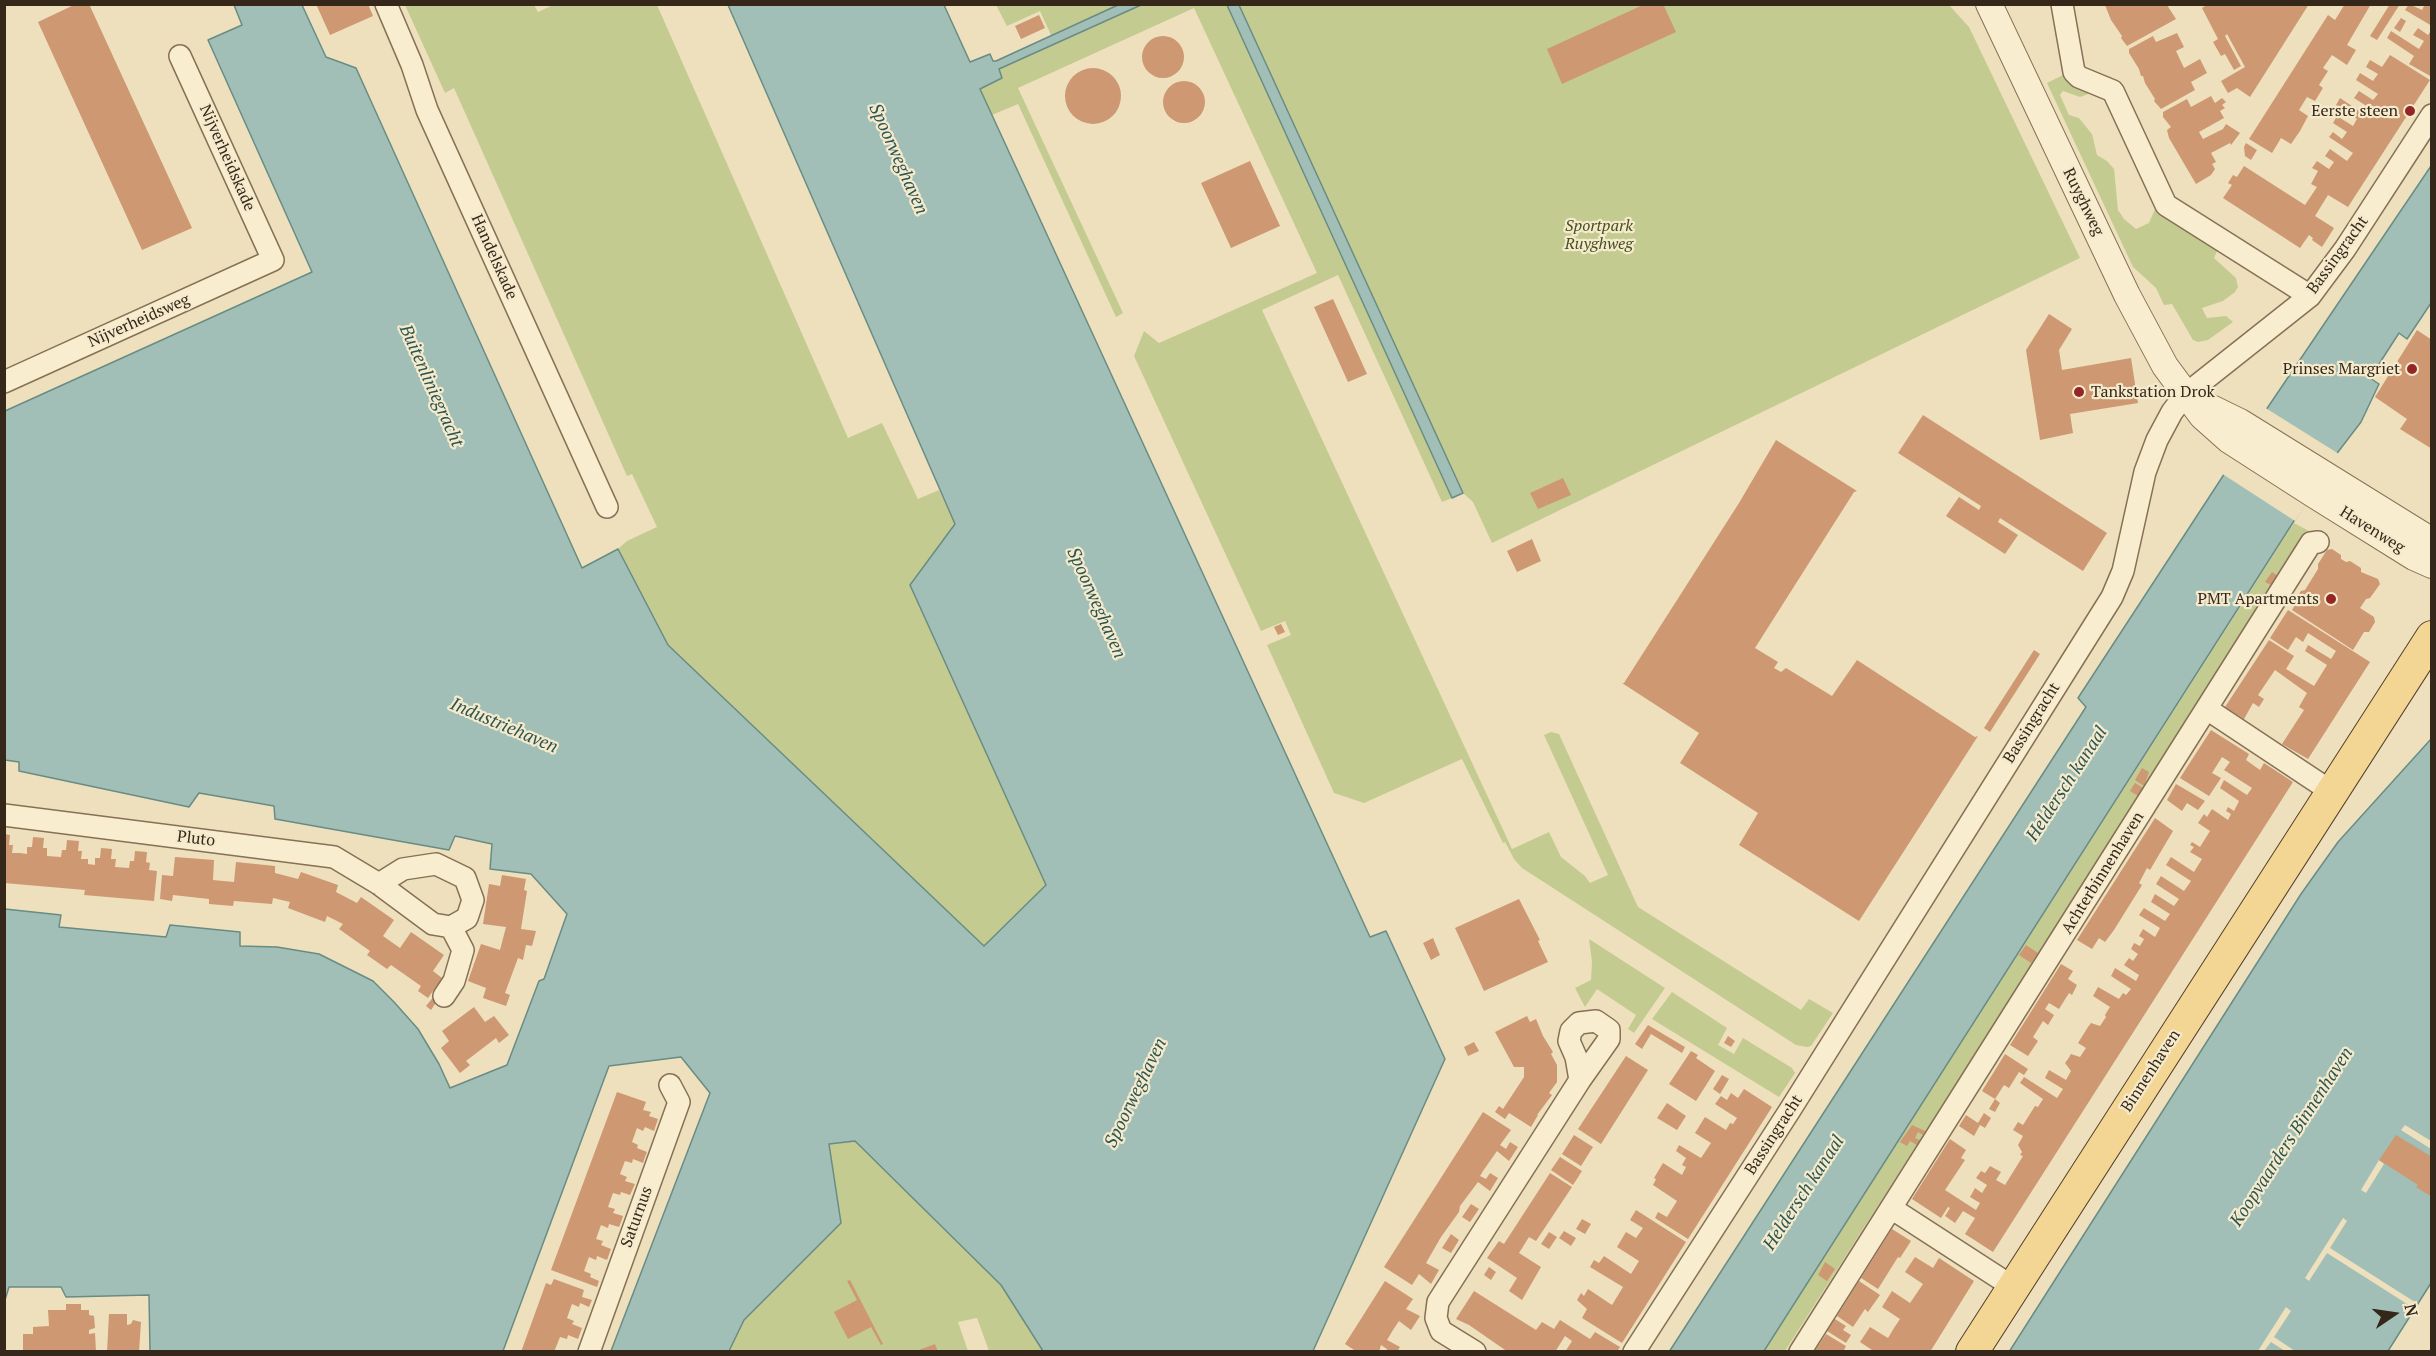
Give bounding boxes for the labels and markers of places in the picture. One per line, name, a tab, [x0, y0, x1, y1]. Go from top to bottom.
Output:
place label: Eerste steen	[2311, 101, 2398, 121]
marker: Eerste steen	[2403, 104, 2417, 118]
place label: Prinses Margriet	[2283, 359, 2400, 379]
marker: Prinses Margriet	[2405, 362, 2419, 376]
place label: Tankstation Drok	[2091, 382, 2215, 402]
marker: Tankstation Drok	[2072, 385, 2086, 399]
place label: PMT Apartments	[2197, 589, 2319, 609]
marker: PMT Apartments	[2324, 592, 2338, 606]

